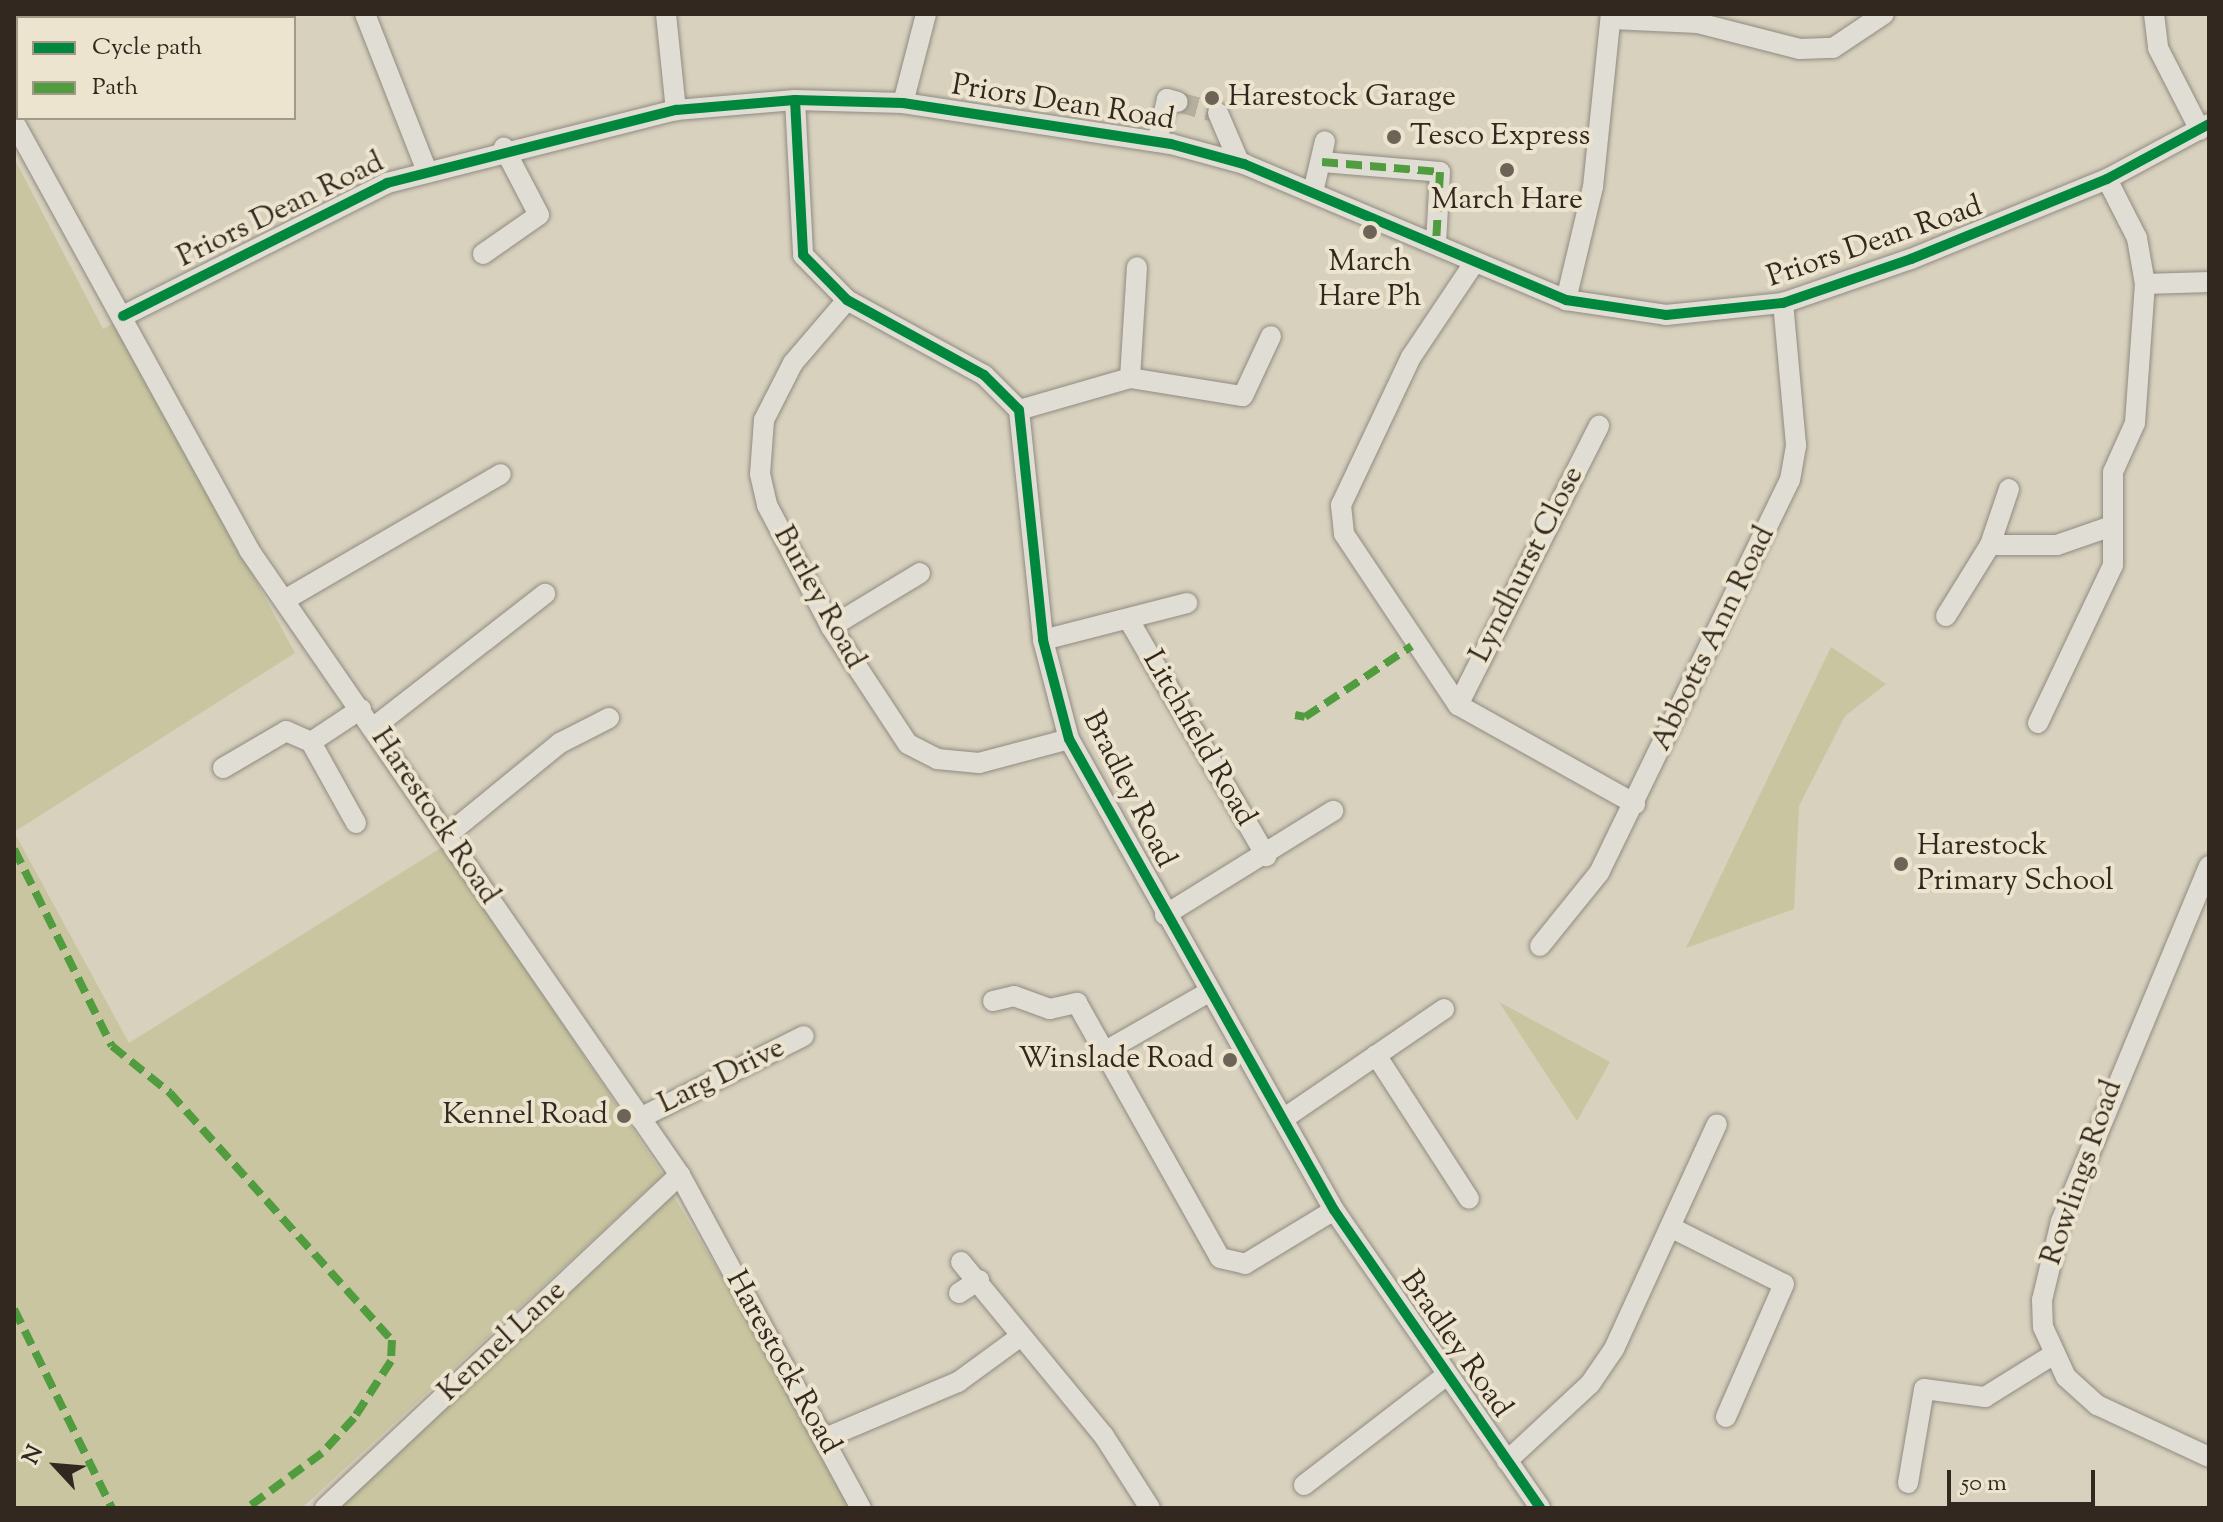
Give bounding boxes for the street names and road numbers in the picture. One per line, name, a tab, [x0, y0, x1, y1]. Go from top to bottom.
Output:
street label: Priors Dean Road	[949, 69, 1177, 139]
street label: Priors Dean Road	[172, 145, 390, 277]
street label: Priors Dean Road	[1763, 189, 1987, 297]
street label: Lyndhurst Close	[1463, 461, 1593, 669]
street label: Burley Road	[764, 520, 872, 676]
street label: Abbotts Ann Road	[1644, 521, 1784, 757]
street label: Litchfield Road	[1133, 645, 1263, 833]
street label: Bradley Road	[1073, 706, 1183, 874]
street label: Harestock Road	[362, 722, 506, 912]
street label: Larg Drive	[653, 1031, 791, 1123]
street label: Rowlings Road	[2035, 1076, 2131, 1270]
street label: Harestock Road	[717, 1265, 847, 1461]
street label: Bradley Road	[1391, 1265, 1519, 1425]
street label: Kennel Lane	[432, 1274, 574, 1410]

